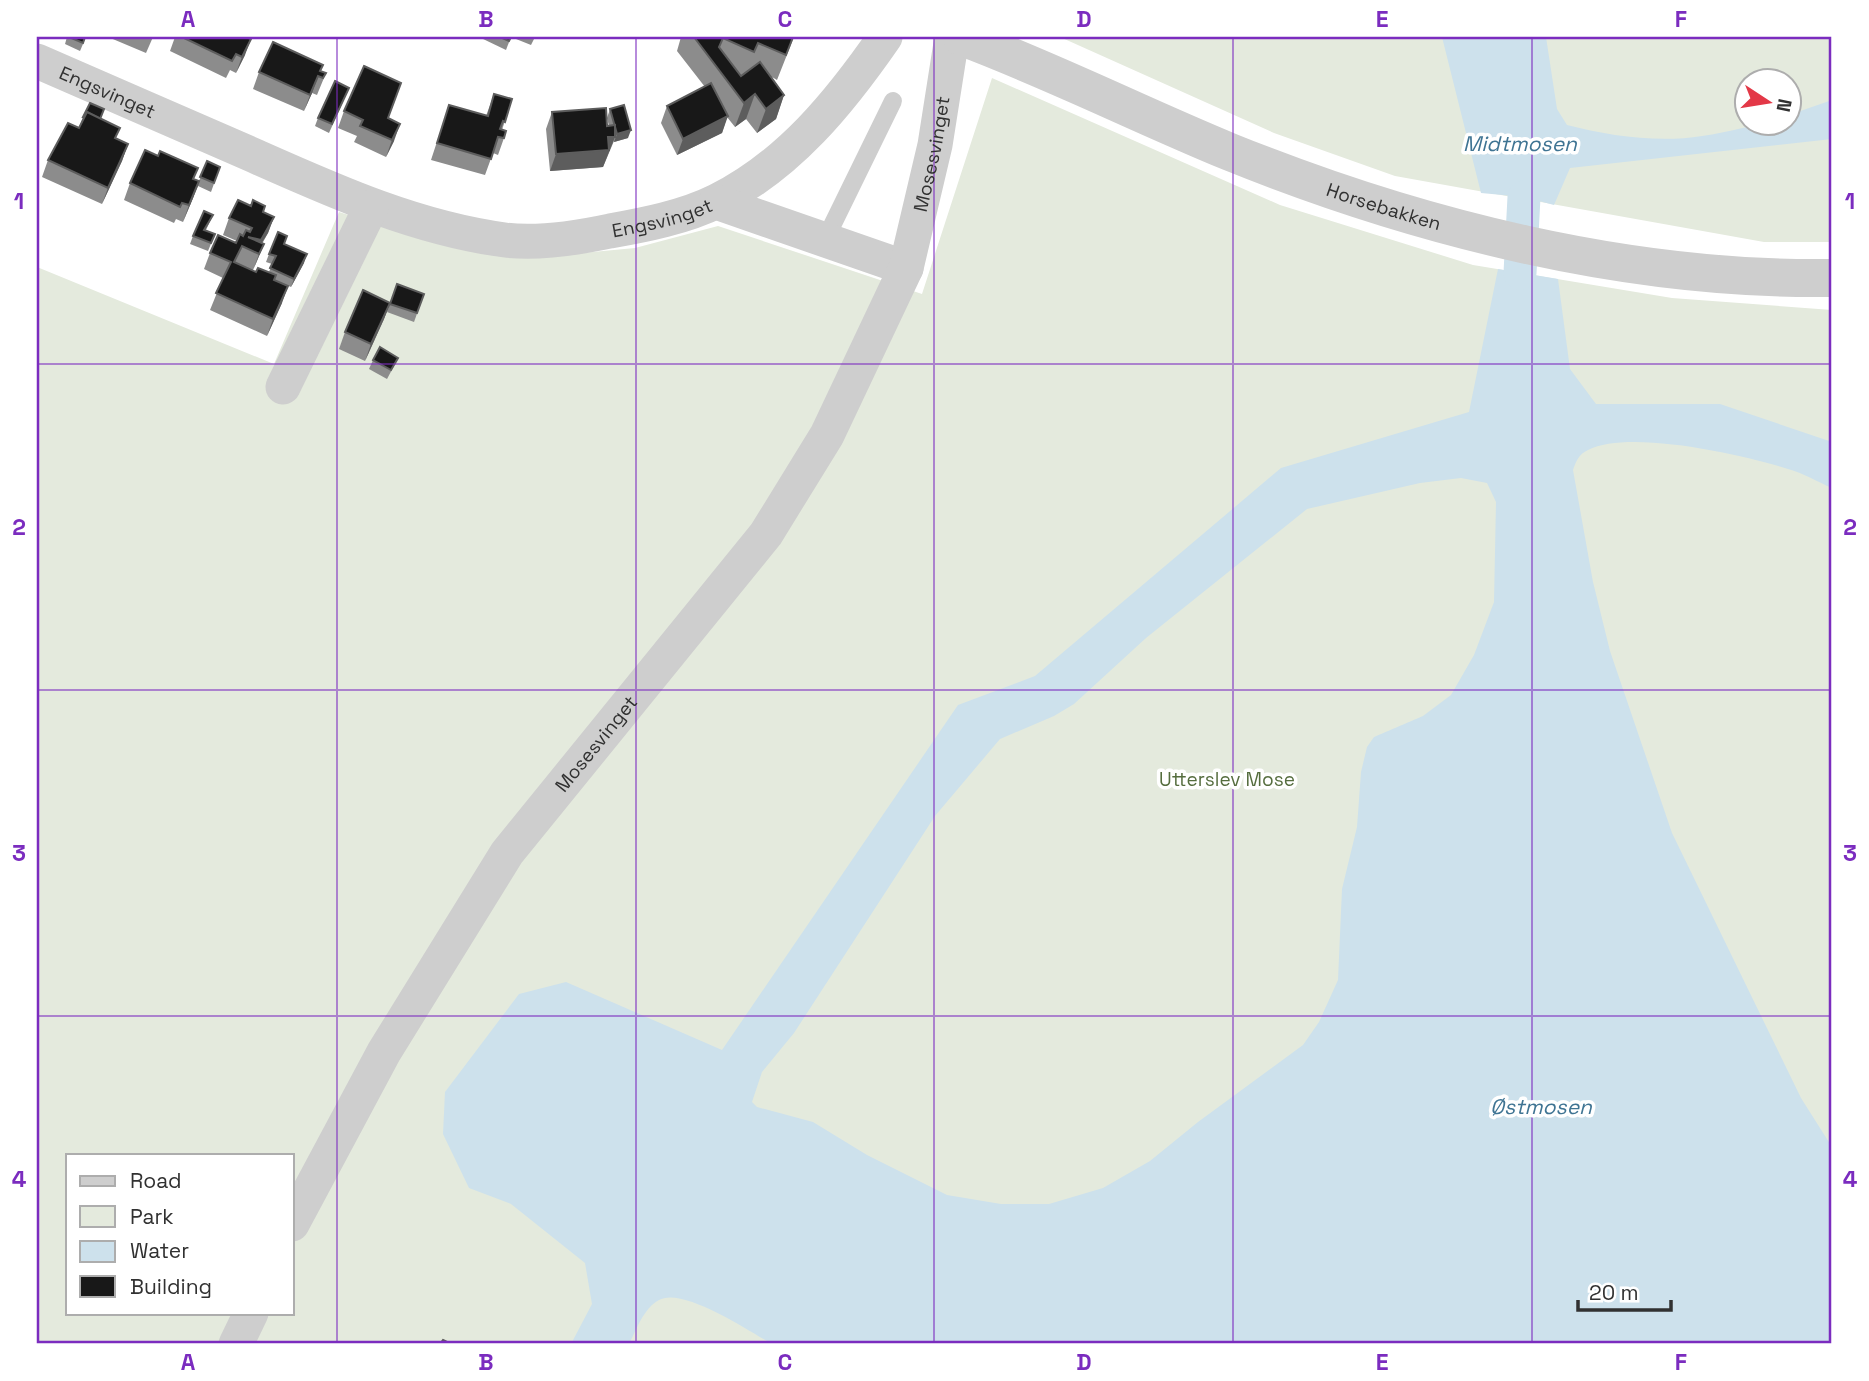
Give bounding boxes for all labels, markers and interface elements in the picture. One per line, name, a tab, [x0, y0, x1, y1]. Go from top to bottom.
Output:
text: A	[181, 4, 196, 34]
text: B	[478, 4, 494, 34]
text: C	[778, 4, 792, 34]
text: D	[1076, 4, 1092, 34]
text: E	[1376, 4, 1388, 34]
text: F	[1675, 4, 1687, 34]
street label: Engsvinget	[55, 60, 159, 124]
north arrow	[1732, 66, 1802, 136]
street label: Mosesvinget	[908, 94, 956, 214]
text: N	[1771, 97, 1798, 114]
water label: Midtmosen	[1463, 130, 1578, 157]
street label: Horsebakken	[1323, 177, 1444, 236]
text: 1	[14, 186, 24, 216]
text: 1	[1845, 186, 1855, 216]
street label: Engsvinget	[610, 193, 716, 243]
text: 2	[12, 512, 26, 542]
text: 2	[1843, 512, 1857, 542]
street label: Mosesvinget	[550, 690, 643, 797]
park label: Utterslev Mose	[1159, 767, 1295, 792]
text: 3	[12, 838, 26, 868]
text: 3	[1843, 838, 1857, 868]
water label: Østmosen	[1490, 1093, 1593, 1120]
legend	[66, 1154, 294, 1314]
text: 4	[12, 1164, 27, 1194]
text: 4	[1843, 1164, 1858, 1194]
text: Road	[130, 1167, 182, 1194]
text: Park	[130, 1203, 174, 1230]
text: Water	[130, 1237, 189, 1264]
scale bar	[1578, 1269, 1671, 1313]
text: Building	[130, 1273, 212, 1300]
text: 20 m	[1589, 1279, 1639, 1306]
text: A	[181, 1347, 196, 1377]
text: B	[478, 1347, 494, 1377]
text: C	[778, 1347, 792, 1377]
text: D	[1076, 1347, 1092, 1377]
text: E	[1376, 1347, 1388, 1377]
text: F	[1675, 1347, 1687, 1377]

